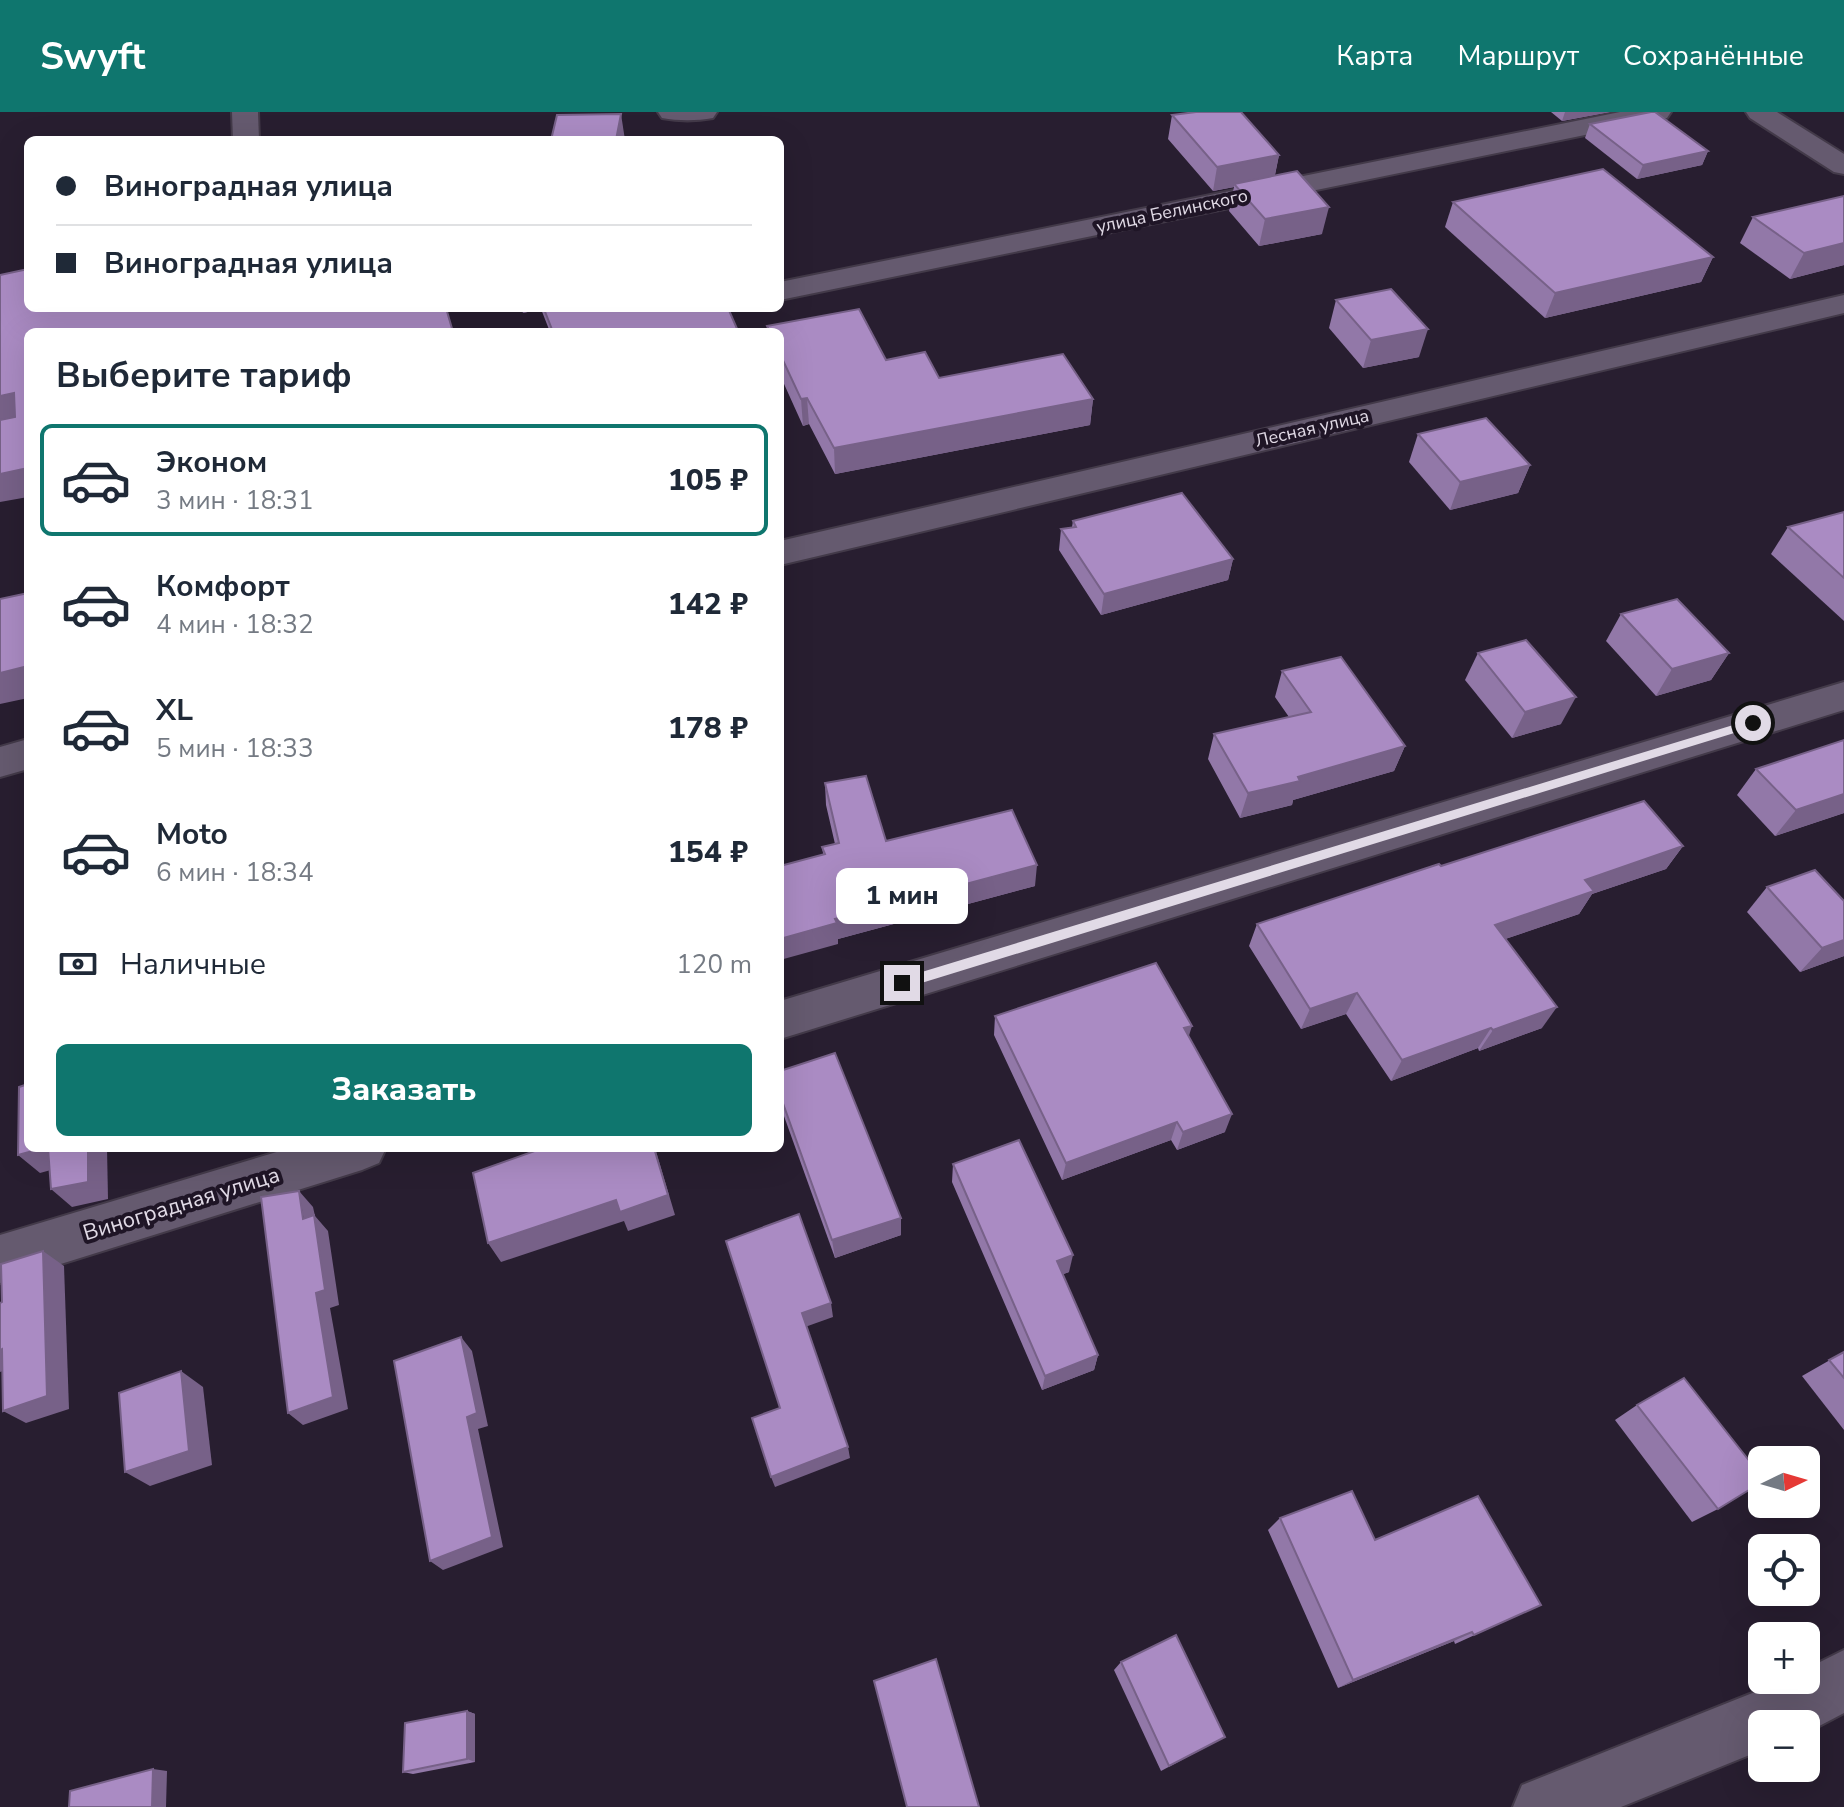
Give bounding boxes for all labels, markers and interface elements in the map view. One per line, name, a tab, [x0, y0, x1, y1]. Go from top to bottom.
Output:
text: Swyft	[40, 31, 145, 82]
text: Карта	[1336, 37, 1413, 75]
text: Маршрут	[1457, 37, 1579, 75]
text: Сохранённые	[1623, 37, 1804, 75]
text: Виноградная улица	[104, 166, 393, 207]
street label: улица Белинского	[1094, 183, 1250, 239]
text: Виноградная улица	[104, 243, 393, 284]
text: Выберите тариф	[56, 351, 352, 400]
street label: Лесная улица	[1253, 403, 1371, 453]
text: Эконом	[156, 442, 267, 483]
icon: car	[60, 444, 132, 516]
text: 105 ₽	[668, 460, 748, 501]
text: 3 мин · 18:31	[156, 483, 313, 518]
text: Комфорт	[156, 566, 290, 607]
icon: car	[60, 568, 132, 640]
text: 142 ₽	[668, 584, 748, 625]
text: 4 мин · 18:32	[156, 607, 313, 642]
text: XL	[156, 690, 193, 731]
icon: car	[60, 692, 132, 764]
route start	[1735, 705, 1771, 741]
text: 178 ₽	[668, 708, 748, 749]
text: 5 мин · 18:33	[156, 731, 313, 766]
text: Moto	[156, 814, 228, 855]
icon: car	[60, 816, 132, 888]
text: 154 ₽	[668, 832, 748, 873]
text: 6 мин · 18:34	[156, 855, 313, 890]
callout: 1 мин	[836, 867, 968, 923]
text: 1 мин	[865, 878, 939, 913]
icon: cash	[56, 942, 100, 986]
text: Наличные	[120, 944, 266, 985]
text: 120 m	[676, 947, 752, 982]
route end	[884, 965, 920, 1001]
button: Заказать	[56, 1044, 752, 1136]
street label: Виноградная улица	[79, 1160, 283, 1248]
north arrow	[1748, 1446, 1820, 1518]
map controls	[1748, 1446, 1820, 1782]
button: locate	[1748, 1534, 1820, 1606]
button: +	[1748, 1622, 1820, 1694]
button: −	[1748, 1710, 1820, 1782]

